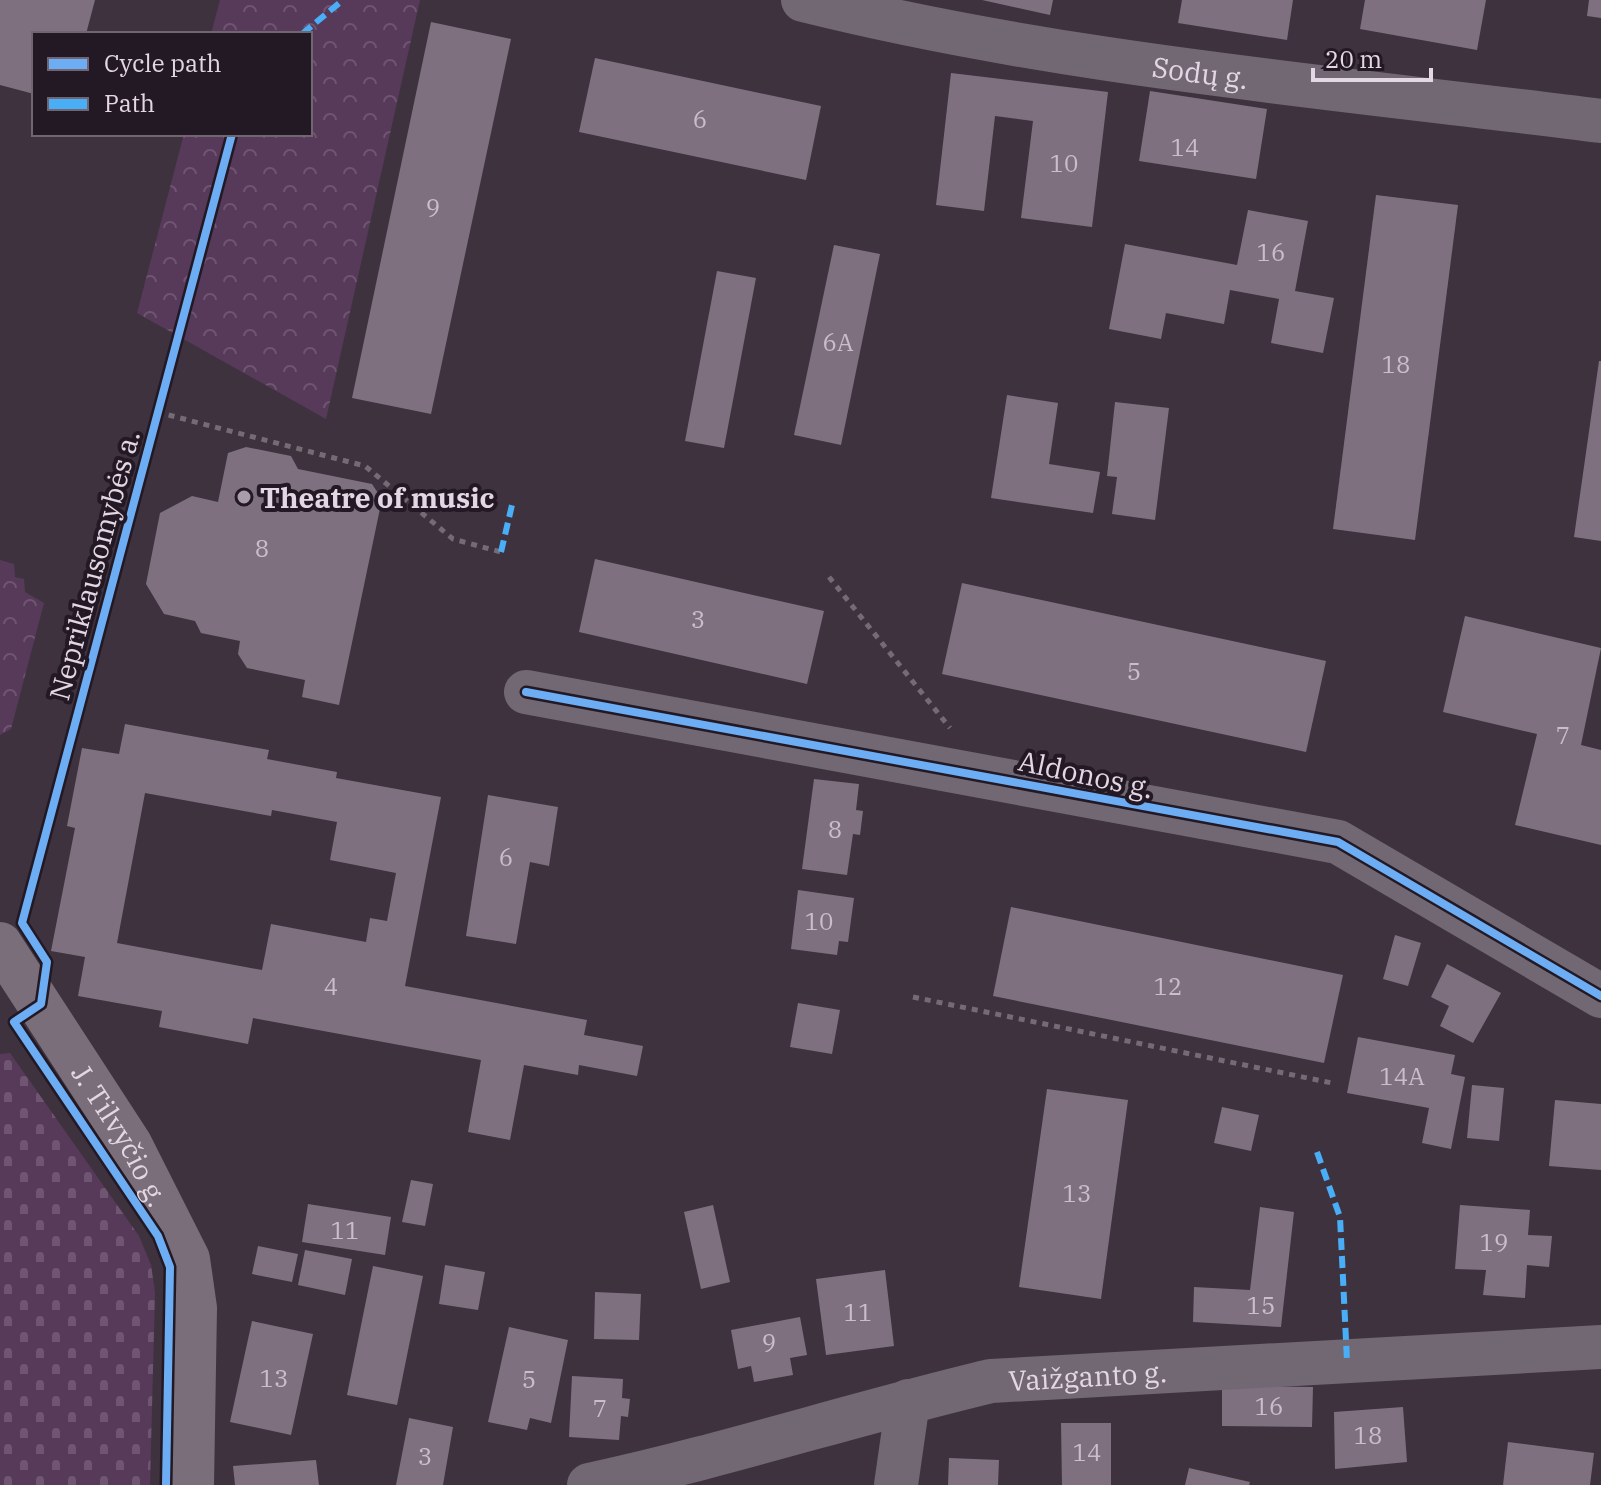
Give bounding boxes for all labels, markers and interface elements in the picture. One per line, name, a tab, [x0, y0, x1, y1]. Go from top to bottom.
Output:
legend	[32, 32, 312, 136]
scale bar	[1313, 32, 1431, 82]
text: 20 m	[1325, 43, 1382, 75]
text: Cycle path	[104, 47, 221, 79]
street label: Sodų g.	[1150, 47, 1250, 97]
text: Path	[104, 87, 155, 119]
house number: 6	[693, 103, 707, 135]
house number: 14	[1171, 131, 1199, 163]
house number: 10	[1050, 147, 1078, 179]
house number: 9	[426, 191, 440, 223]
house number: 16	[1257, 236, 1285, 268]
house number: 6A	[823, 326, 854, 358]
house number: 18	[1382, 348, 1410, 380]
street label: Nepriklausomybės a.	[40, 426, 148, 704]
place label: Theatre of music	[260, 479, 495, 516]
marker: Theatre of music	[235, 488, 253, 506]
house number: 8	[255, 532, 269, 564]
house number: 3	[691, 603, 705, 635]
house number: 5	[1127, 655, 1141, 687]
house number: 7	[1556, 719, 1570, 751]
street label: Aldonos g.	[1015, 742, 1157, 806]
house number: 8	[828, 813, 842, 845]
house number: 6	[499, 841, 513, 873]
house number: 10	[805, 905, 833, 937]
house number: 4	[324, 970, 338, 1002]
house number: 12	[1154, 970, 1182, 1002]
street label: J. Tilvyčio g.	[64, 1056, 177, 1213]
house number: 14A	[1379, 1060, 1425, 1092]
house number: 13	[1063, 1177, 1091, 1209]
house number: 11	[331, 1214, 359, 1246]
house number: 19	[1480, 1226, 1508, 1258]
house number: 15	[1247, 1289, 1275, 1321]
house number: 11	[844, 1296, 872, 1328]
house number: 9	[762, 1326, 776, 1358]
street label: Vaižganto g.	[1007, 1353, 1168, 1399]
house number: 13	[260, 1362, 288, 1394]
house number: 5	[522, 1363, 536, 1395]
house number: 16	[1255, 1390, 1283, 1422]
house number: 7	[593, 1392, 607, 1424]
house number: 18	[1354, 1419, 1382, 1451]
house number: 14	[1073, 1436, 1101, 1468]
house number: 3	[418, 1440, 432, 1472]

